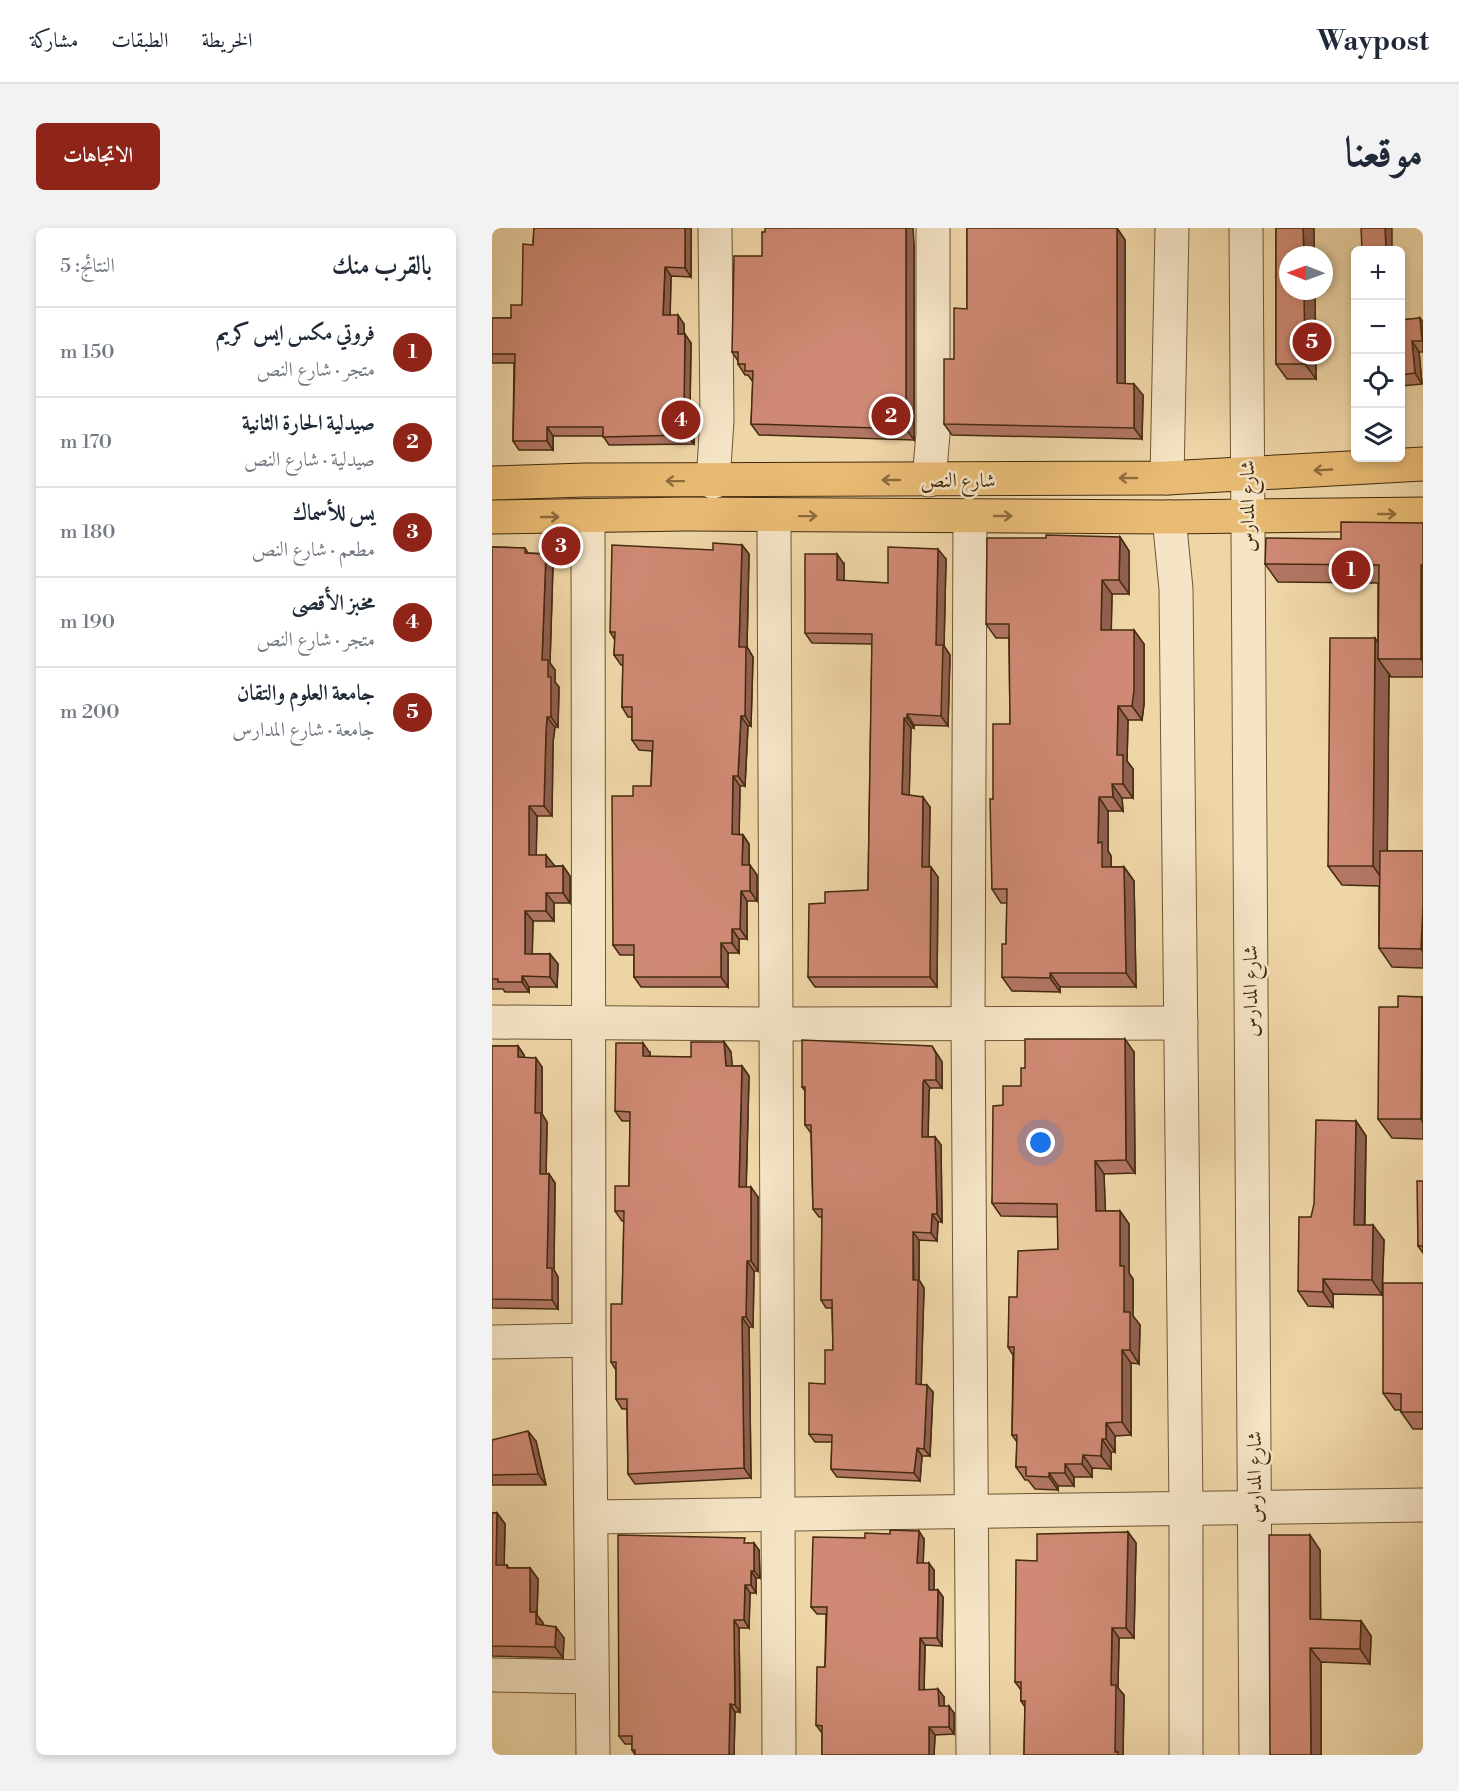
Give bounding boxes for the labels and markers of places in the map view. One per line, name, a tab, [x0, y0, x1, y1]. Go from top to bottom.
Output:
pin: 5	[1292, 320, 1332, 364]
pin: 2	[872, 394, 910, 438]
pin: 4	[662, 398, 700, 442]
pin: 3	[542, 524, 580, 568]
pin: 1	[1332, 548, 1370, 592]

